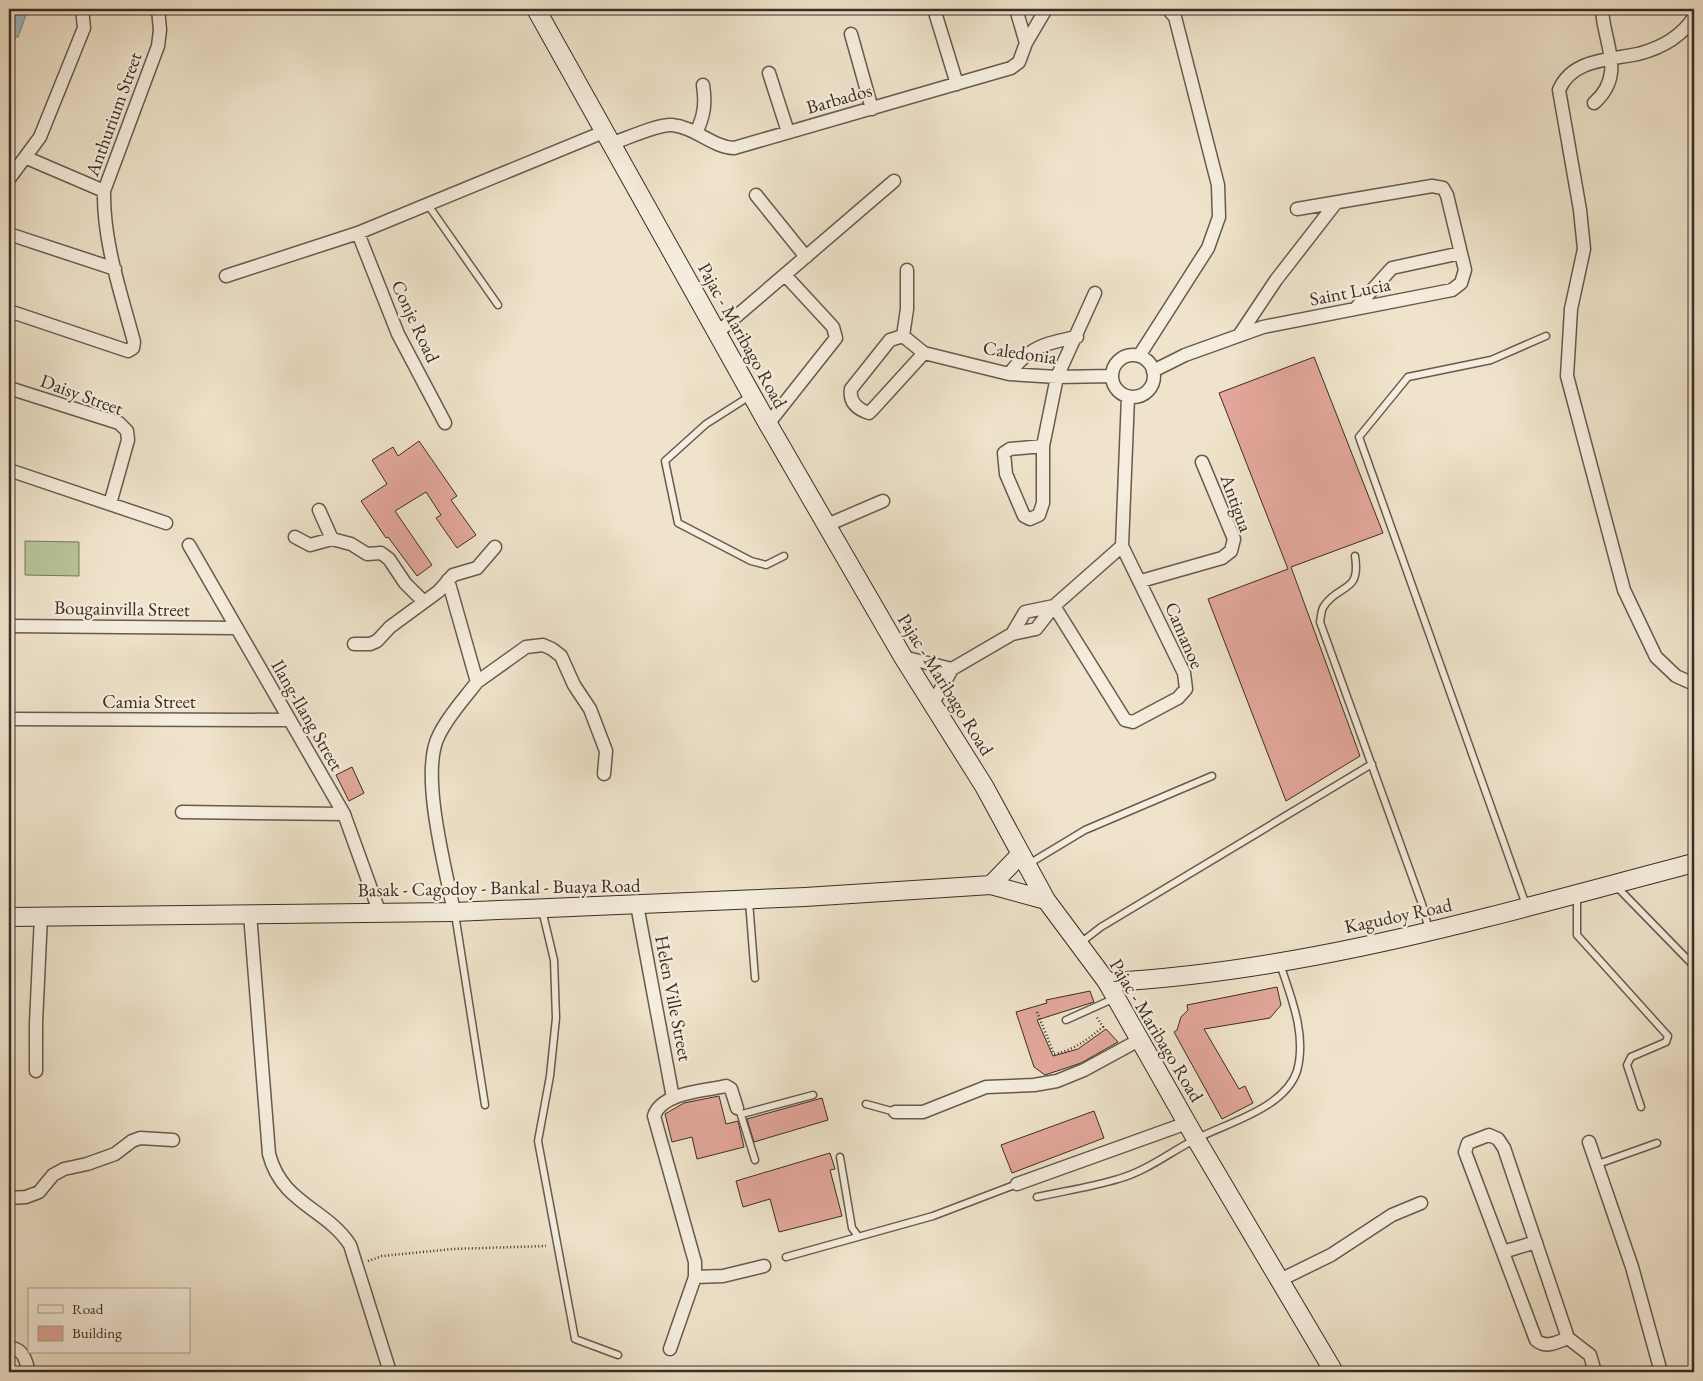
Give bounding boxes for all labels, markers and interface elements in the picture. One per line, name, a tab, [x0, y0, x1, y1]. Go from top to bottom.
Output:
street label: Anthurium Street	[79, 49, 148, 181]
street label: Barbados	[803, 77, 875, 120]
street label: Pajac - Maribago Road	[692, 258, 793, 413]
street label: Saint Lucia	[1307, 271, 1393, 312]
street label: Conje Road	[386, 276, 446, 367]
street label: Caledonia	[981, 335, 1059, 370]
street label: Daisy Street	[37, 368, 127, 421]
street label: Antigua	[1214, 470, 1259, 536]
street label: Bougainvilla Street	[54, 595, 190, 622]
street label: Camanoe	[1159, 598, 1210, 672]
street label: Pajac - Maribago Road	[892, 609, 1000, 760]
street label: Ilang-Ilang Street	[266, 655, 350, 775]
street label: Camia Street	[102, 689, 196, 714]
street label: Basak - Cagodoy - Bankal - Buaya Road	[357, 873, 641, 902]
street label: Kagudoy Road	[1342, 892, 1455, 939]
street label: Helen Ville Street	[649, 933, 698, 1063]
street label: Pajac - Maribago Road	[1104, 954, 1209, 1107]
legend	[28, 1288, 190, 1354]
text: Road	[72, 1299, 104, 1318]
text: Building	[72, 1323, 122, 1342]

